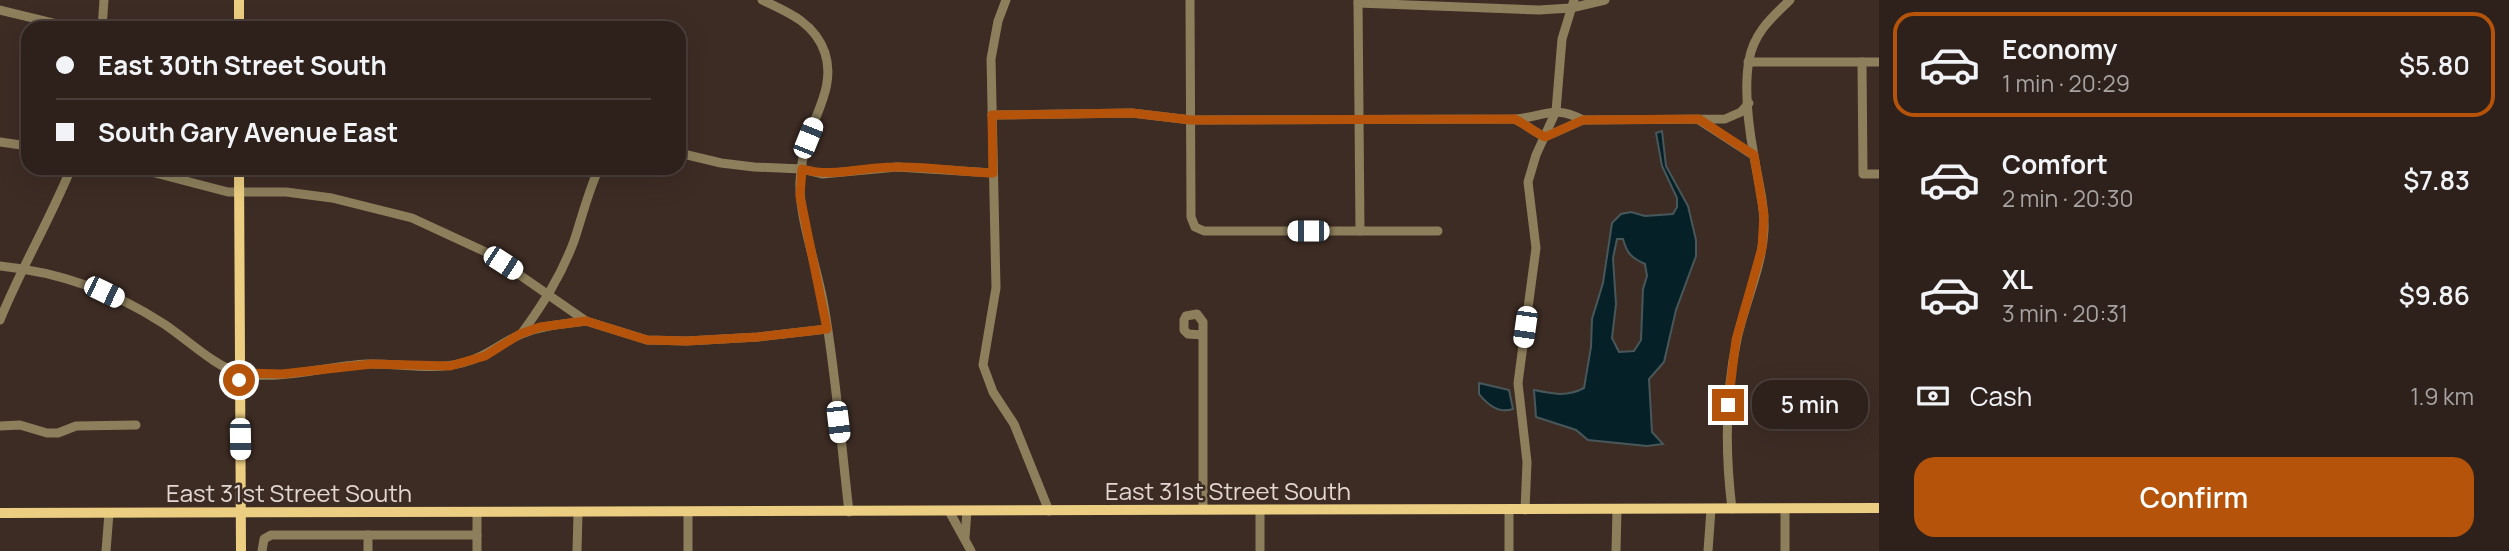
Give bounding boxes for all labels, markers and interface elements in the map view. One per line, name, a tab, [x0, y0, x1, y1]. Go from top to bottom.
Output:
text: Economy	[2002, 31, 2117, 67]
icon: car	[1918, 33, 1981, 96]
text: East 30th Street South	[98, 47, 387, 83]
text: $5.80	[2399, 47, 2470, 83]
text: 1 min · 20:29	[2002, 67, 2130, 99]
text: South Gary Avenue East	[98, 114, 398, 150]
car	[791, 115, 826, 161]
text: Comfort	[2002, 146, 2108, 182]
icon: car	[1918, 148, 1981, 211]
text: $7.83	[2403, 162, 2470, 198]
text: 2 min · 20:30	[2002, 182, 2133, 214]
car	[1288, 221, 1330, 242]
car	[480, 243, 527, 283]
text: XL	[2002, 261, 2033, 297]
icon: car	[1918, 263, 1981, 326]
car	[81, 273, 128, 311]
text: $9.86	[2399, 277, 2470, 313]
text: 3 min · 20:31	[2002, 297, 2128, 329]
car	[1512, 305, 1539, 349]
route start	[223, 364, 255, 396]
icon: cash	[1914, 377, 1952, 415]
text: Cash	[1970, 378, 2032, 414]
callout: 5 min	[1752, 380, 1868, 430]
text: 1.9 km	[2410, 380, 2474, 412]
text: 5 min	[1781, 388, 1839, 420]
route end	[1712, 389, 1744, 421]
car	[826, 400, 851, 444]
car	[230, 418, 251, 460]
button: Confirm	[1914, 457, 2474, 537]
street label: East 31st Street South	[1105, 474, 1351, 507]
street label: East 31st Street South	[166, 476, 412, 509]

